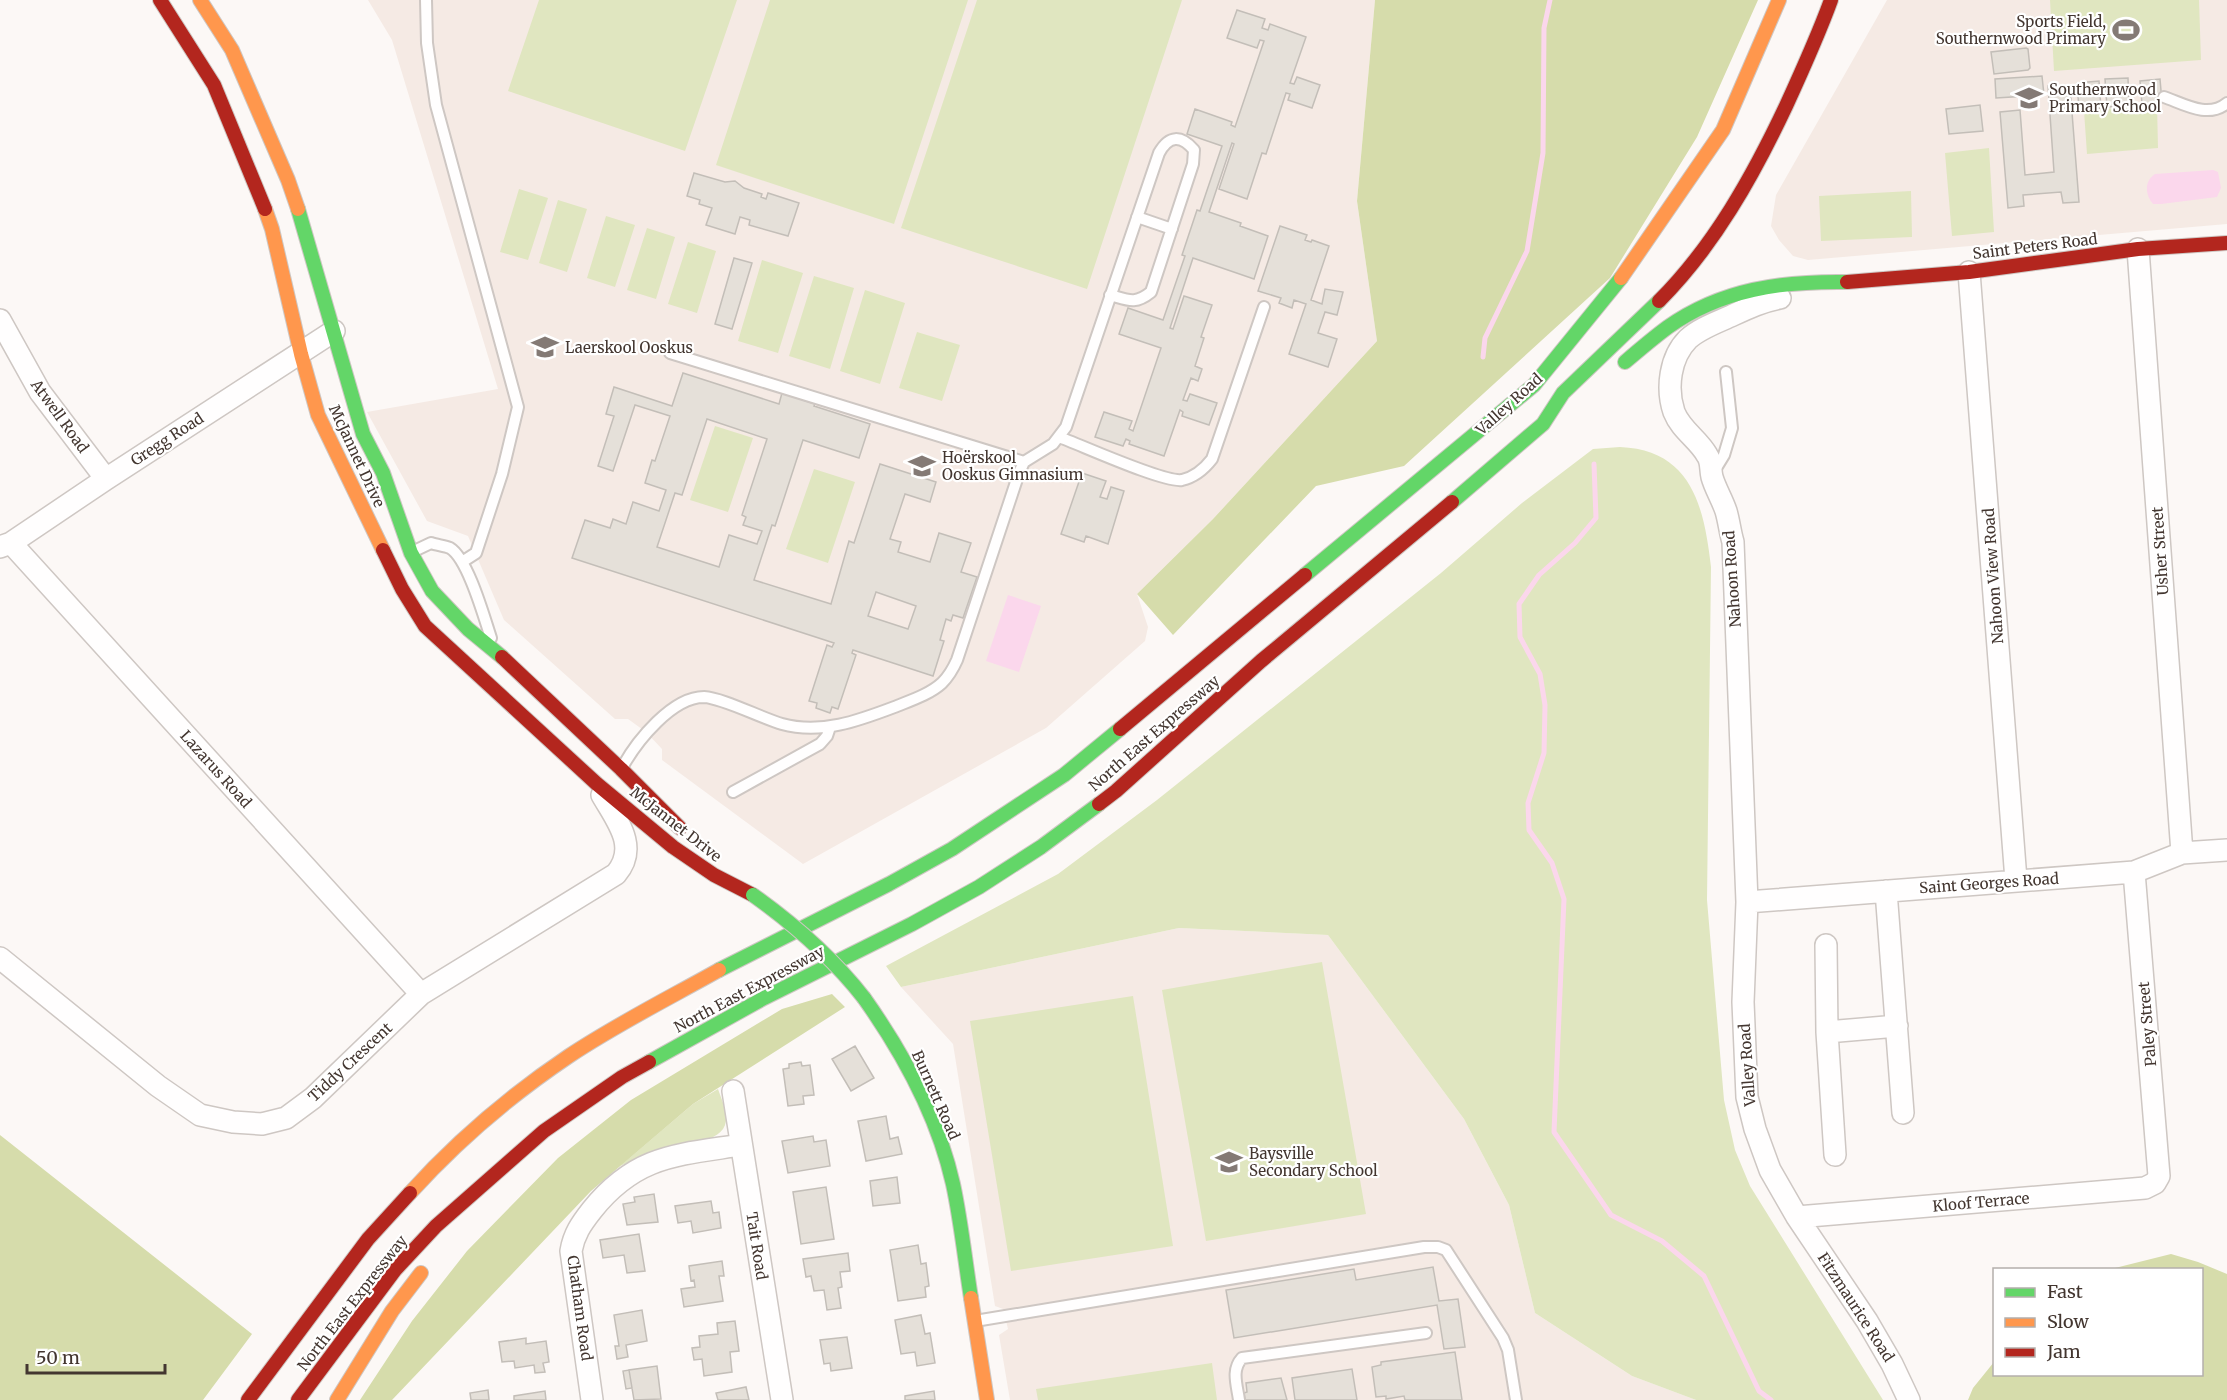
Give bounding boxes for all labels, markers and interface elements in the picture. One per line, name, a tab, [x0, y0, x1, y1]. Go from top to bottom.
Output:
place label: Sports Field, Southernwood Primary	[1936, 12, 2106, 48]
sports icon: Sports Field, Southernwood Primary	[2111, 15, 2141, 45]
place label: Southernwood Primary School	[2049, 80, 2162, 116]
school or university icon: Southernwood Primary School	[2014, 83, 2044, 113]
street label: Saint Peters Road	[1971, 229, 2099, 263]
school or university icon: Laerskool Ooskus	[530, 332, 560, 362]
place label: Laerskool Ooskus	[565, 338, 693, 357]
street label: Valley Road	[1471, 369, 1546, 440]
street label: Atwell Road	[26, 375, 93, 456]
street label: McJannet Drive	[325, 402, 389, 510]
street label: Gregg Road	[127, 408, 207, 470]
place label: Hoërskool Ooskus Gimnasium	[942, 448, 1084, 484]
school or university icon: Hoërskool Ooskus Gimnasium	[907, 451, 937, 481]
street label: Usher Street	[2147, 506, 2173, 596]
street label: Nahoon View Road	[1979, 507, 2007, 645]
street label: Nahoon Road	[1719, 530, 1745, 628]
street label: North East Expressway	[1085, 671, 1223, 795]
street label: Lazarus Road	[176, 726, 256, 812]
street label: McJannet Drive	[626, 782, 726, 866]
street label: Saint Georges Road	[1919, 869, 2059, 897]
street label: North East Expressway	[671, 941, 827, 1037]
street label: Paley Street	[2134, 981, 2160, 1067]
street label: Tiddy Crescent	[304, 1018, 396, 1106]
street label: Valley Road	[1735, 1023, 1759, 1108]
street label: Burnett Road	[908, 1047, 964, 1143]
place label: Baysville Secondary School	[1249, 1144, 1378, 1180]
school or university icon: Baysville Secondary School	[1214, 1147, 1244, 1177]
street label: Kloof Terrace	[1932, 1188, 2030, 1216]
street label: Tait Road	[742, 1211, 772, 1281]
street label: North East Expressway	[293, 1231, 411, 1375]
street label: Fitzmaurice Road	[1814, 1249, 1898, 1365]
street label: Chatham Road	[563, 1254, 597, 1362]
legend	[1993, 1268, 2203, 1376]
text: Fast	[2047, 1280, 2083, 1303]
text: Slow	[2047, 1310, 2090, 1333]
scale bar	[27, 1337, 165, 1375]
text: Jam	[2046, 1340, 2081, 1363]
text: 50 m	[36, 1346, 80, 1369]

